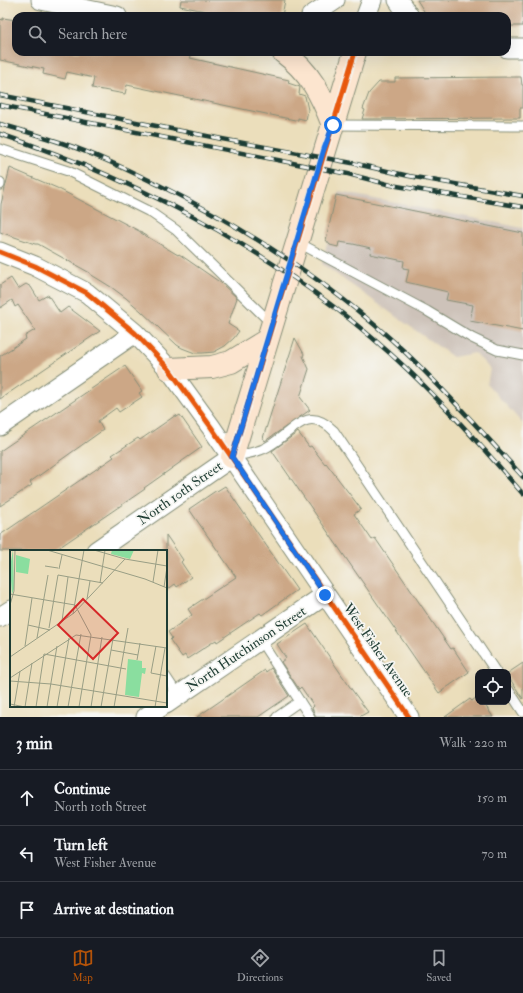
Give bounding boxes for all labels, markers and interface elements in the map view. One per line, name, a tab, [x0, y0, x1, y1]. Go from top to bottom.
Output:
search box	[12, 12, 511, 56]
icon: search	[26, 23, 48, 45]
text: Search here	[58, 25, 127, 44]
route start	[324, 116, 342, 134]
street label: North 10th Street	[134, 457, 226, 529]
inset map	[10, 550, 167, 707]
route end	[316, 586, 334, 604]
street label: West Fisher Avenue	[339, 599, 417, 700]
street label: North Hutchinson Street	[183, 602, 310, 696]
map controls	[475, 669, 511, 705]
button: locate	[475, 669, 511, 705]
text: 3 min	[16, 733, 53, 754]
text: Walk · 220 m	[439, 735, 507, 751]
text: Continue	[54, 780, 110, 799]
icon: ahead	[16, 787, 38, 809]
text: 150 m	[477, 790, 507, 806]
text: North 10th Street	[54, 799, 147, 815]
text: Turn left	[54, 836, 108, 855]
icon: left	[16, 843, 38, 865]
text: 70 m	[482, 846, 507, 862]
text: West Fisher Avenue	[54, 855, 156, 871]
icon: arrive	[16, 899, 38, 921]
text: Arrive at destination	[54, 900, 174, 919]
tab: Map	[72, 947, 94, 984]
tab: Directions	[237, 947, 283, 984]
tab: Saved	[426, 947, 451, 984]

